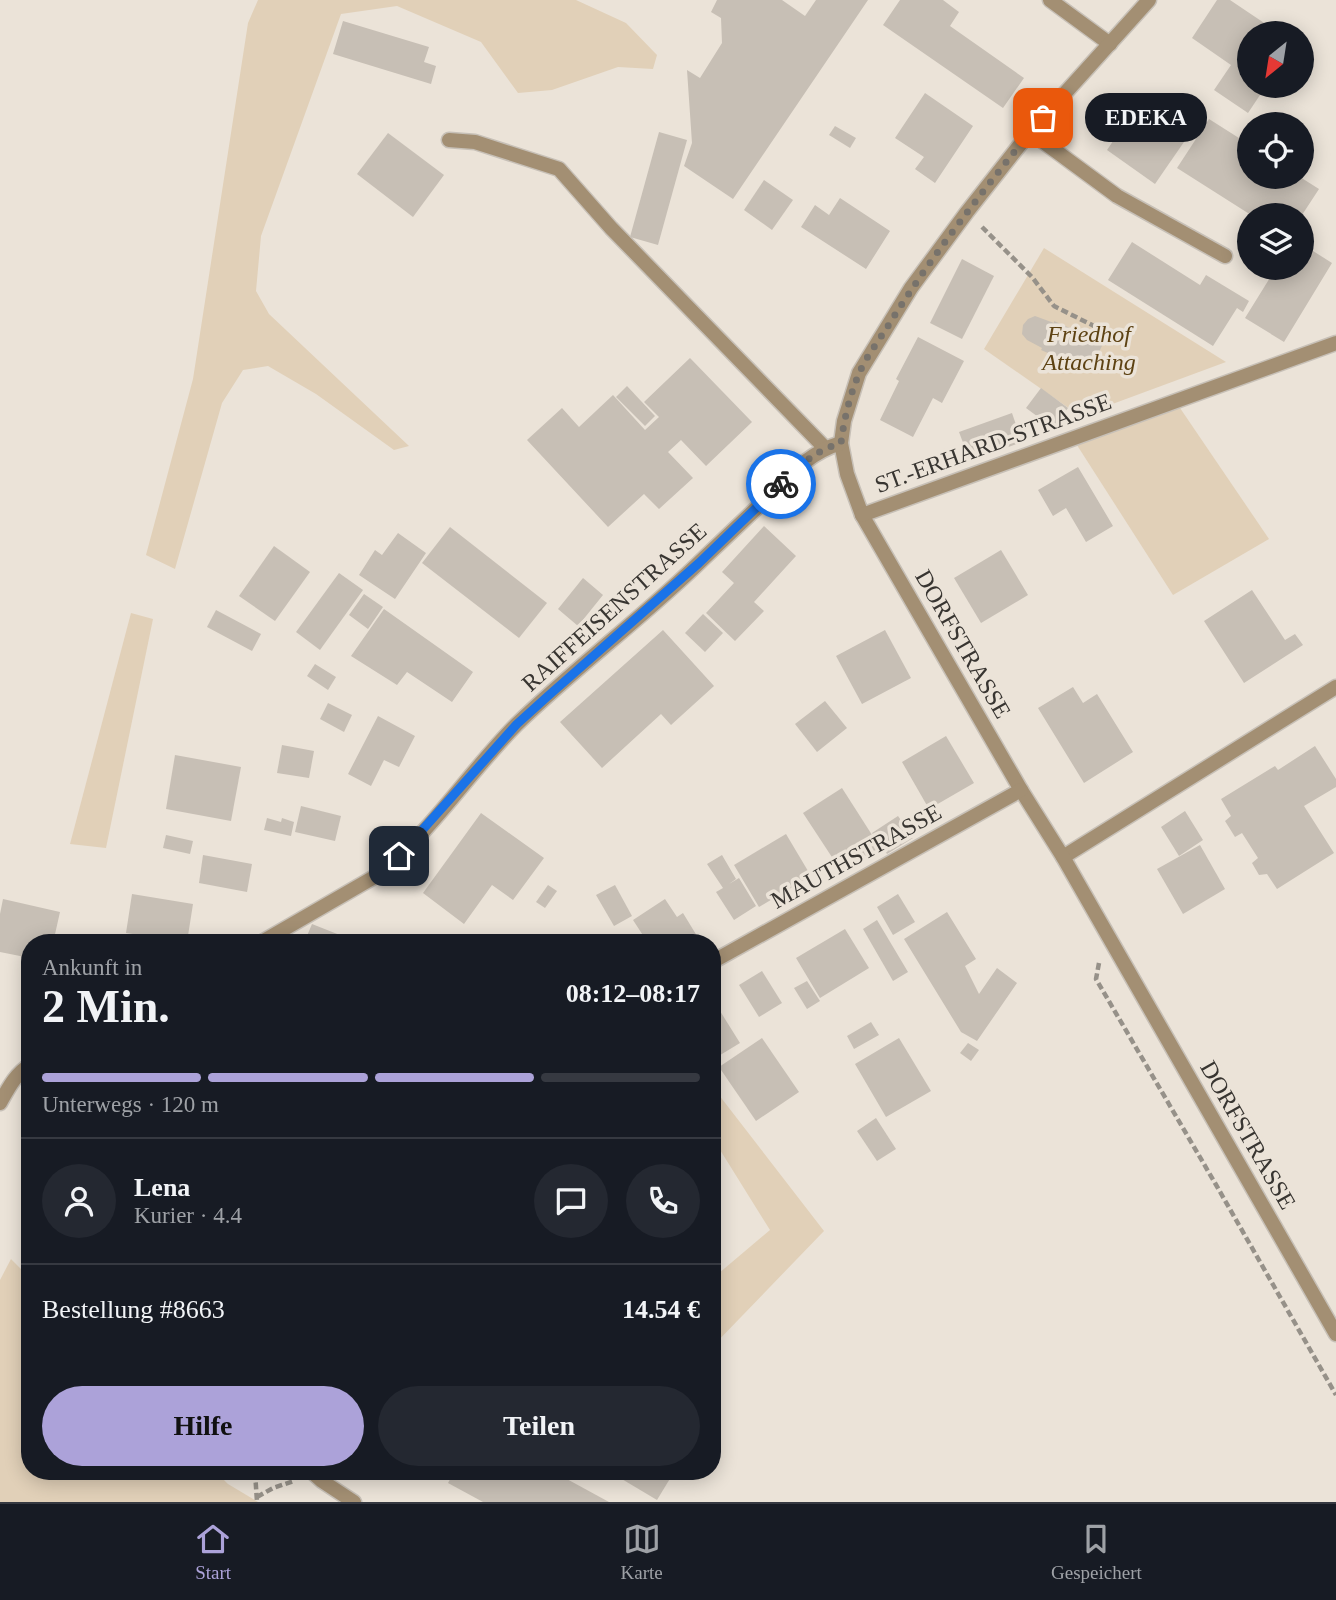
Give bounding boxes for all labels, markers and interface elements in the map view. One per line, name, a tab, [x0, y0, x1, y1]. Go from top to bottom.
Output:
north arrow	[1237, 21, 1314, 98]
map controls	[1237, 21, 1314, 280]
pin	[1013, 88, 1073, 148]
callout: EDEKA	[1085, 94, 1208, 142]
icon: bag	[1024, 99, 1062, 137]
text: EDEKA	[1105, 105, 1187, 130]
button: locate	[1237, 112, 1314, 189]
button: layers	[1237, 203, 1314, 280]
park label: Friedhof Attaching	[1040, 321, 1136, 375]
street label: ST.-ERHARD-STRASSE	[871, 388, 1115, 498]
courier	[746, 449, 816, 519]
icon: bike	[762, 465, 800, 503]
street label: RAIFFEISENSTRASSE	[517, 517, 711, 697]
street label: DORFSTRASSE	[910, 565, 1016, 723]
street label: MAUTHSTRASSE	[766, 798, 946, 914]
pin	[369, 826, 429, 886]
icon: home	[380, 837, 418, 875]
text: Ankunft in	[42, 955, 142, 980]
text: 08:12–08:17	[566, 979, 700, 1008]
text: 2 Min.	[42, 981, 170, 1032]
street label: DORFSTRASSE	[1195, 1056, 1301, 1214]
text: Unterwegs · 120 m	[42, 1092, 219, 1117]
button: person	[42, 1164, 116, 1238]
button: chat	[534, 1164, 608, 1238]
button: phone	[626, 1164, 700, 1238]
text: Lena	[134, 1173, 190, 1202]
text: Kurier · 4.4	[134, 1203, 242, 1228]
text: Bestellung #8663	[42, 1295, 225, 1324]
text: 14.54 €	[622, 1295, 700, 1324]
button: Hilfe	[42, 1386, 364, 1466]
button: Teilen	[378, 1386, 700, 1466]
tab: Start	[194, 1520, 232, 1584]
tab: Karte	[621, 1520, 663, 1584]
tab: Gespeichert	[1051, 1520, 1142, 1584]

